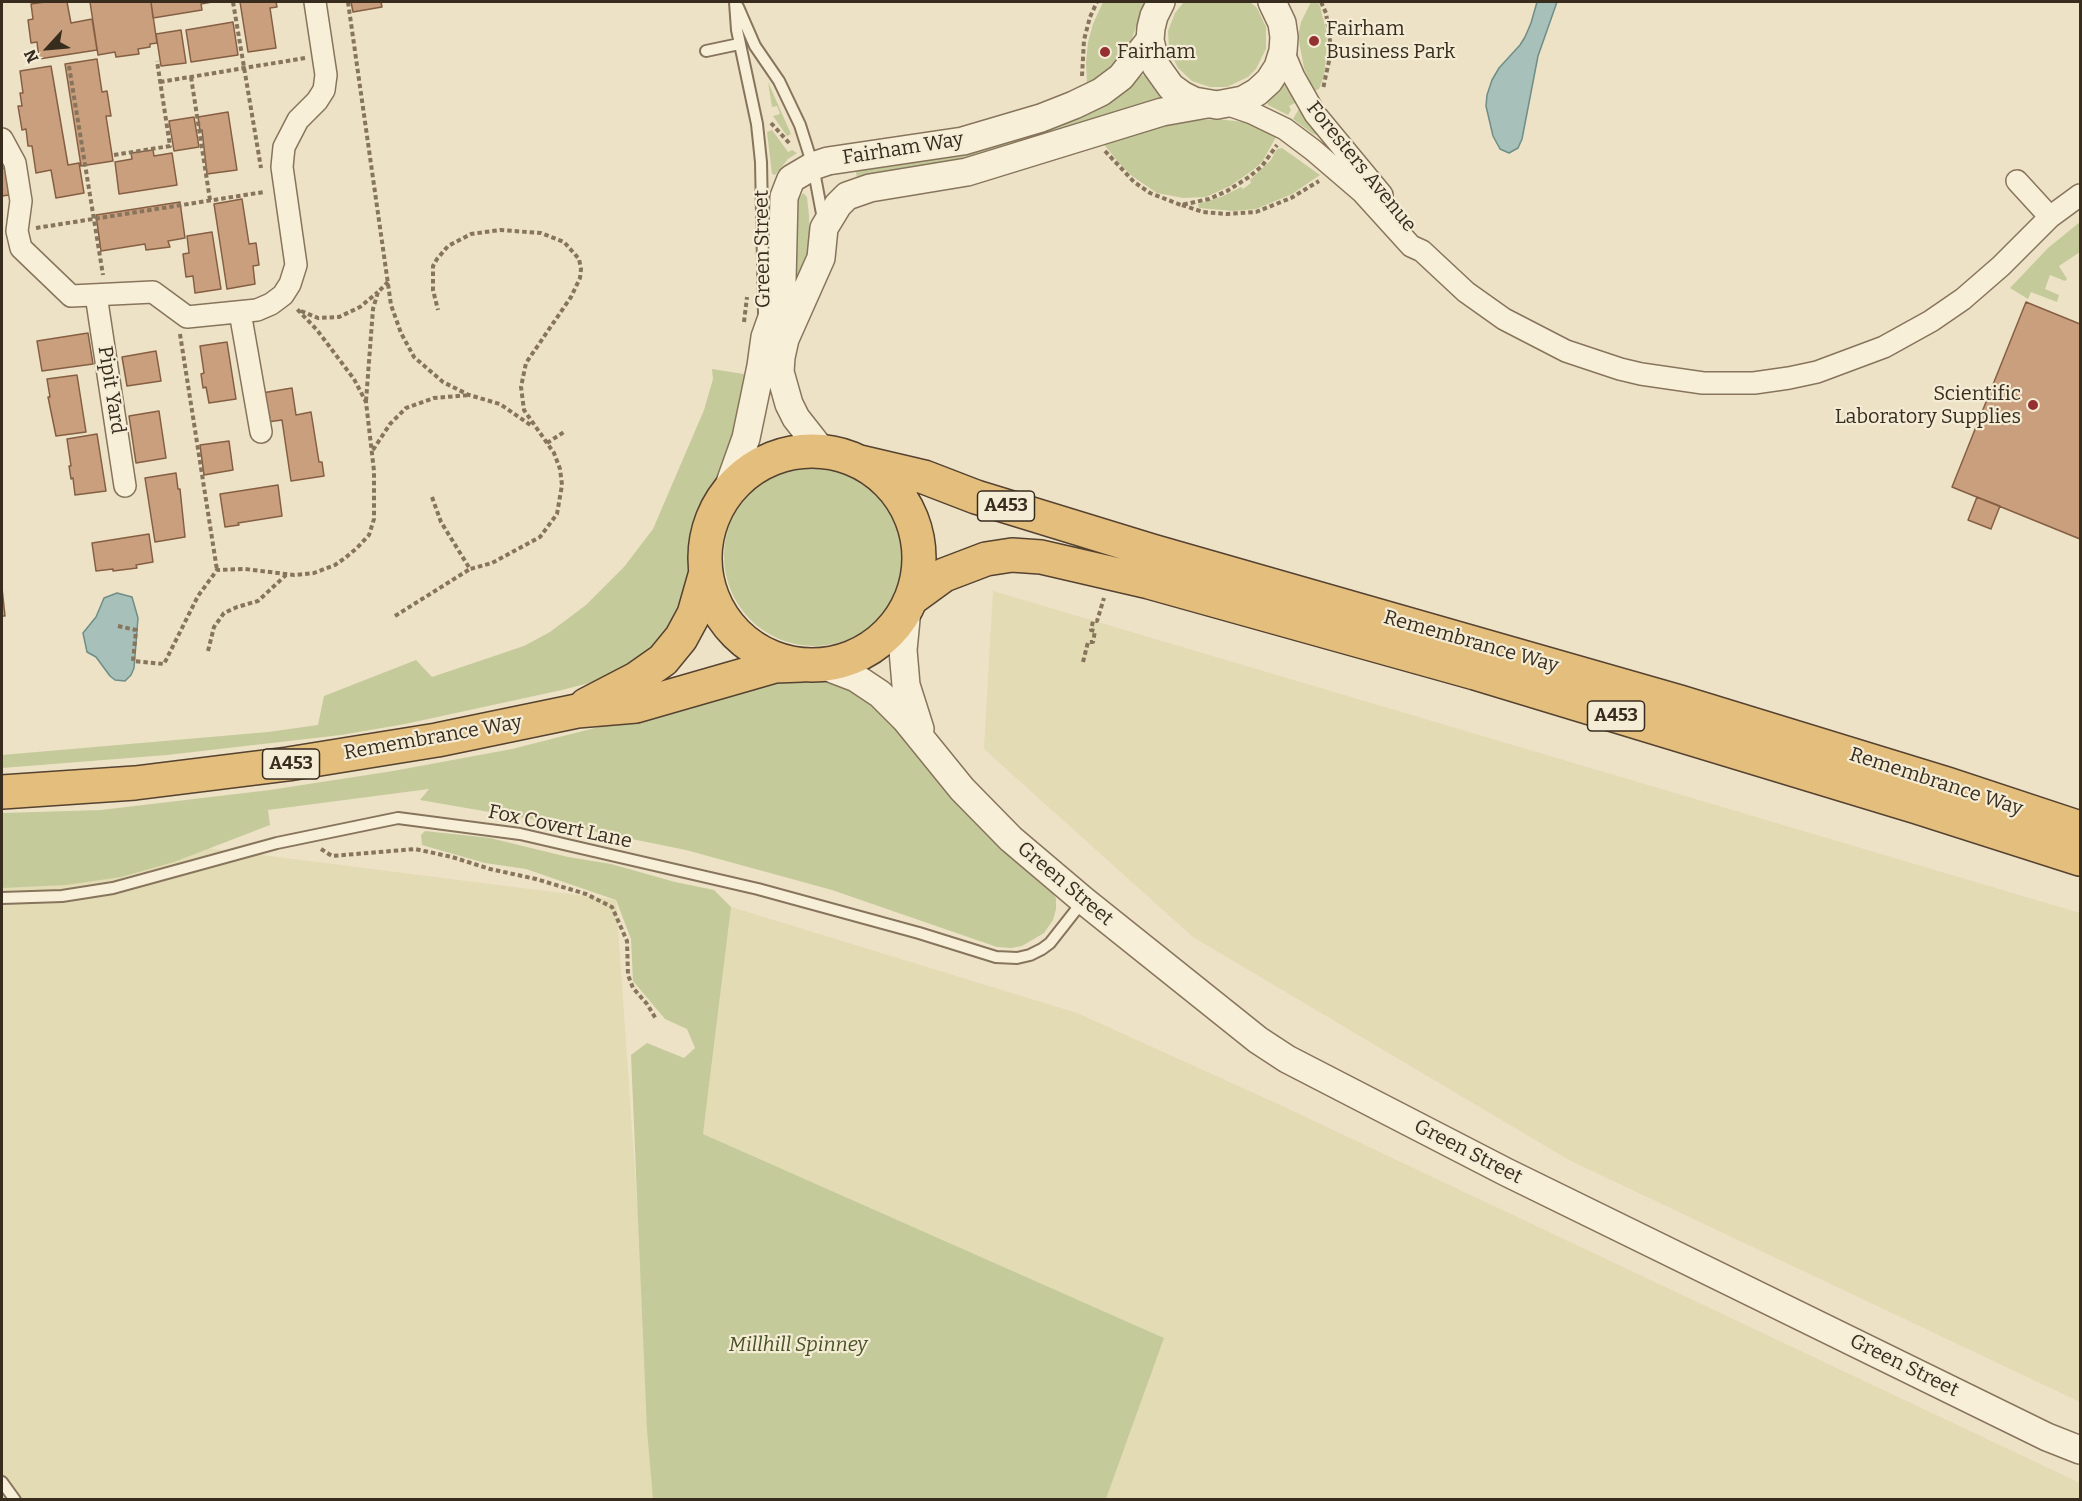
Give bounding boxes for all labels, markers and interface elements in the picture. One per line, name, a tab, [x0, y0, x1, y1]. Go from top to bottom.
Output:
place label: Fairham Business Park	[1326, 17, 1455, 64]
north arrow	[18, 18, 78, 78]
marker: Fairham Business Park	[1307, 34, 1321, 48]
place label: Fairham	[1117, 40, 1195, 64]
marker: Fairham	[1098, 45, 1112, 59]
text: N	[20, 46, 43, 66]
street label: Foresters Avenue	[1301, 97, 1421, 237]
street label: Fairham Way	[841, 128, 965, 170]
street label: Green Street	[750, 190, 776, 308]
street label: Pipit Yard	[92, 344, 130, 436]
place label: Scientific Laboratory Supplies	[1835, 382, 2021, 429]
marker: Scientific Laboratory Supplies	[2026, 398, 2040, 412]
road number: A453	[978, 491, 1034, 521]
street label: Remembrance Way	[1381, 606, 1561, 678]
road number: A453	[1588, 701, 1644, 731]
street label: Remembrance Way	[342, 710, 524, 766]
street label: Remembrance Way	[1846, 743, 2026, 821]
road number: A453	[262, 749, 320, 779]
street label: Fox Covert Lane	[486, 800, 634, 854]
street label: Green Street	[1012, 837, 1118, 931]
street label: Green Street	[1410, 1114, 1526, 1190]
street label: Green Street	[1846, 1329, 1962, 1403]
park label: Millhill Spinney	[729, 1333, 867, 1357]

